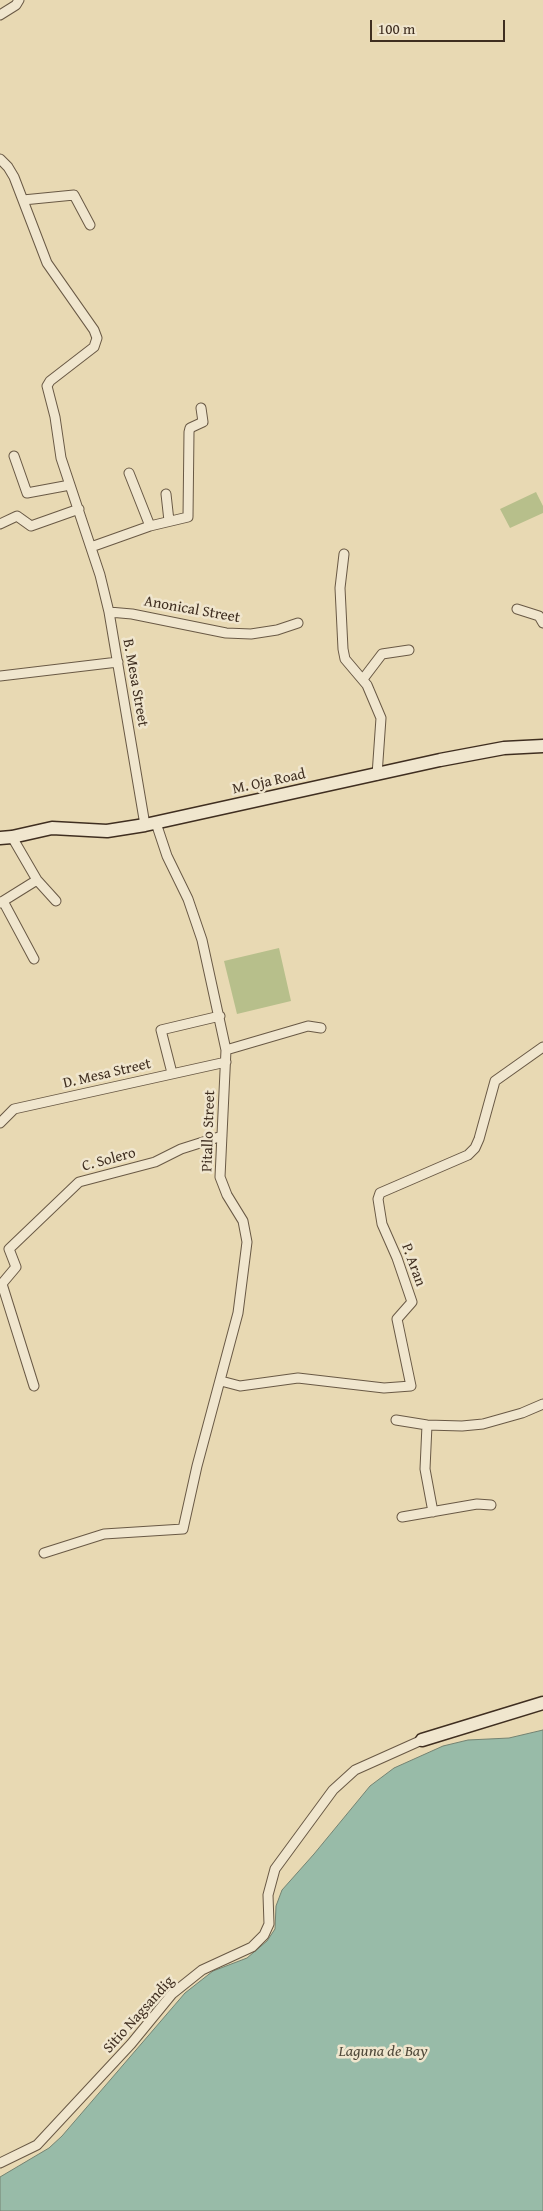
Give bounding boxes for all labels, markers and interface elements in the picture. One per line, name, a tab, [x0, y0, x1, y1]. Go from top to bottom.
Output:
scale bar	[373, 10, 508, 42]
text: 100 m	[378, 18, 415, 39]
street label: Anonical Street	[143, 593, 241, 627]
street label: B. Mesa Street	[118, 638, 152, 728]
street label: M. Oja Road	[231, 765, 307, 799]
street label: D. Mesa Street	[61, 1055, 153, 1093]
street label: Pitallo Street	[199, 1090, 219, 1172]
street label: C. Solero	[80, 1144, 138, 1176]
street label: P. Aran	[397, 1241, 429, 1289]
street label: Sitio Nagsandig	[100, 1973, 178, 2057]
water label: Laguna de Bay	[338, 2042, 428, 2062]

